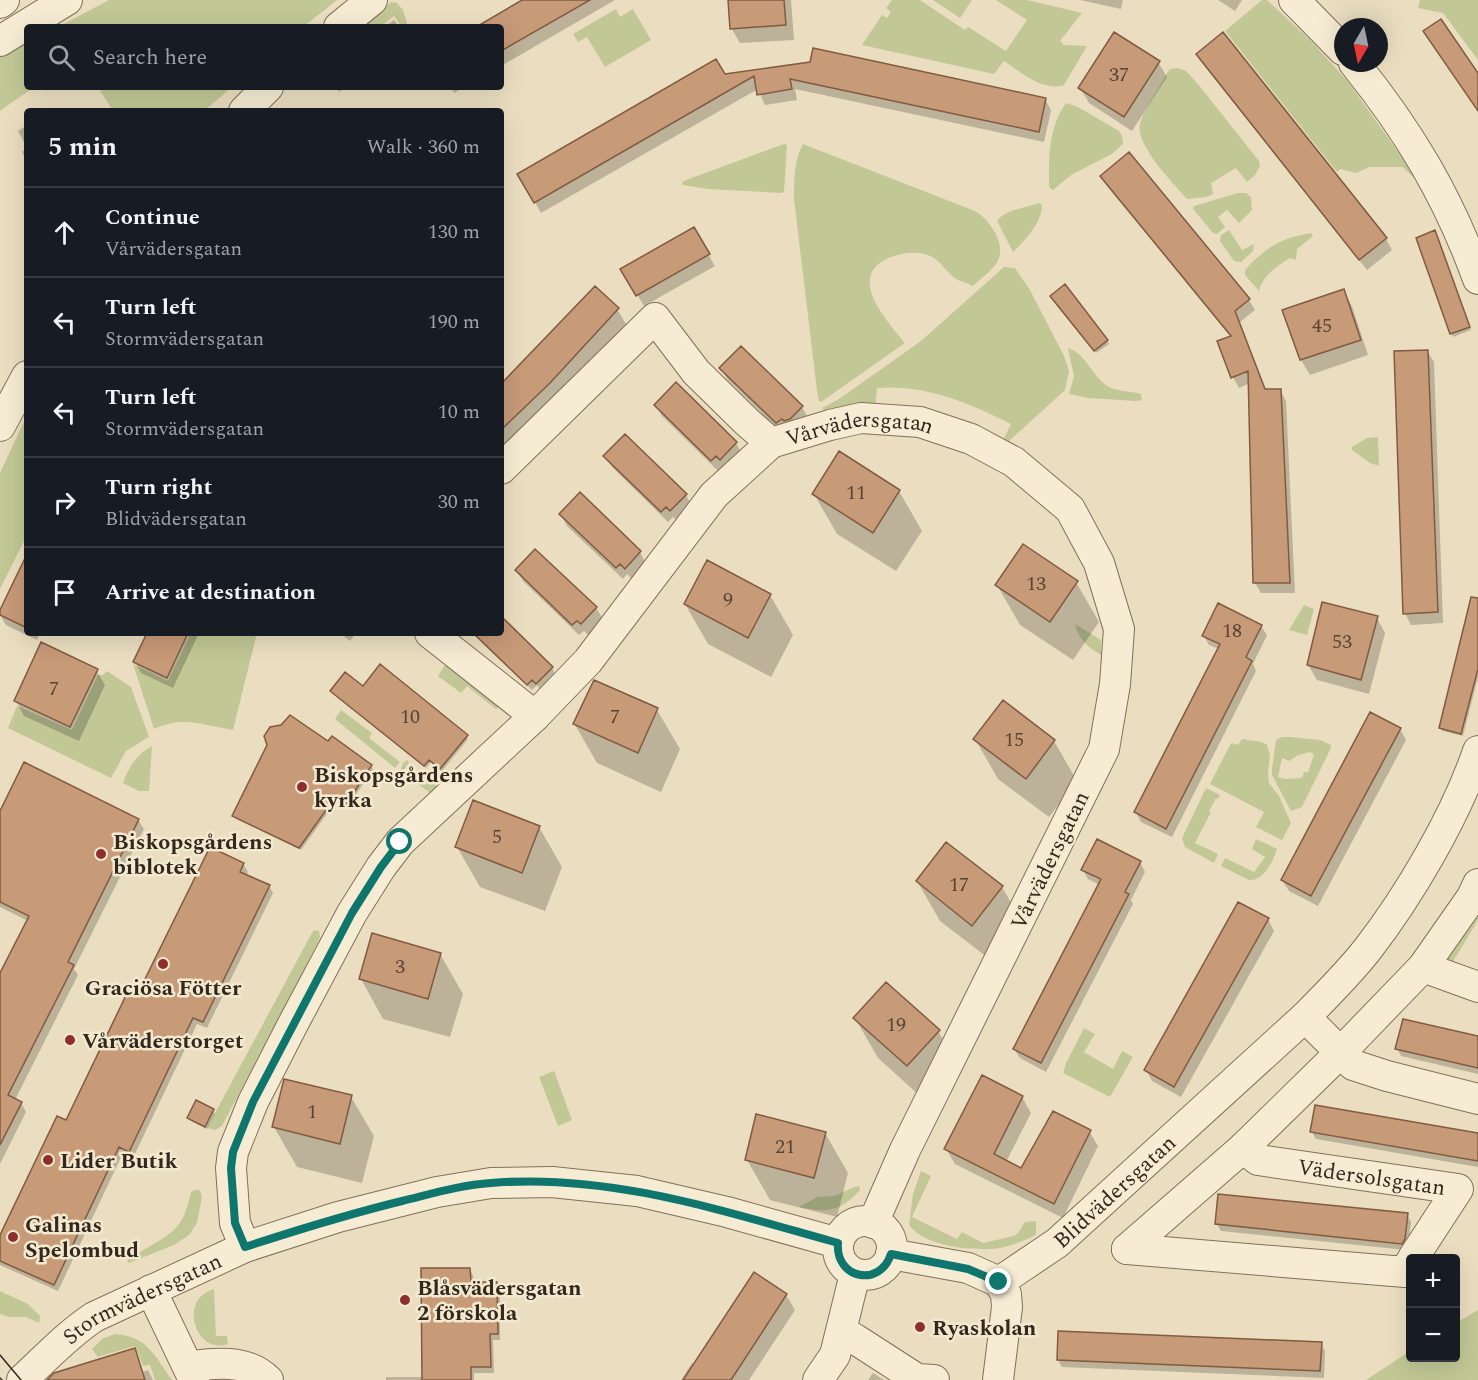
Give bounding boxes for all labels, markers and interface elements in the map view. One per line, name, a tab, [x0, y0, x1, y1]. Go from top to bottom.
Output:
north arrow	[1334, 18, 1388, 72]
search box	[24, 24, 504, 90]
icon: search	[45, 41, 78, 74]
text: Search here	[93, 41, 207, 74]
house number: 37	[1109, 60, 1129, 90]
text: 5 min	[48, 127, 117, 167]
text: Walk · 360 m	[367, 132, 480, 162]
text: Continue	[105, 201, 200, 234]
icon: ahead	[48, 216, 81, 249]
text: 130 m	[428, 217, 480, 247]
text: Vårvädersgatan	[105, 234, 242, 264]
text: Turn left	[105, 291, 197, 324]
icon: left	[48, 306, 81, 339]
text: 190 m	[428, 307, 480, 337]
house number: 45	[1312, 311, 1332, 341]
text: Stormvädersgatan	[105, 324, 264, 354]
text: Turn left	[105, 381, 197, 414]
icon: left	[48, 396, 81, 429]
text: 10 m	[438, 397, 480, 427]
street label: Vårvädersgatan	[782, 403, 938, 456]
text: Stormvädersgatan	[105, 414, 264, 444]
text: Turn right	[105, 471, 212, 504]
house number: 11	[846, 478, 866, 508]
icon: right	[48, 486, 81, 519]
text: 30 m	[438, 487, 480, 517]
text: Blidvädersgatan	[105, 504, 247, 534]
house number: 13	[1026, 569, 1046, 599]
icon: arrive	[48, 576, 81, 609]
text: Arrive at destination	[105, 576, 316, 609]
house number: 9	[723, 585, 733, 615]
house number: 18	[1222, 616, 1242, 646]
house number: 53	[1332, 627, 1352, 657]
house number: 7	[49, 674, 59, 704]
house number: 10	[400, 702, 420, 732]
house number: 7	[610, 702, 620, 732]
house number: 15	[1004, 725, 1024, 755]
place label: Biskopsgårdens kyrka	[314, 759, 473, 817]
marker: Biskopsgårdens kyrka	[295, 780, 309, 794]
street label: Vårvädersgatan	[1002, 786, 1098, 936]
house number: 5	[492, 822, 502, 852]
place label: Biskopsgårdens biblotek	[113, 826, 272, 884]
route start	[386, 828, 412, 854]
marker: Biskopsgårdens biblotek	[94, 847, 108, 861]
house number: 17	[949, 870, 969, 900]
house number: 3	[395, 952, 405, 982]
marker: Graciösa Fötter	[156, 957, 170, 971]
place label: Graciösa Fötter	[85, 972, 242, 1005]
house number: 19	[886, 1010, 906, 1040]
place label: Vårväderstorget	[82, 1025, 243, 1058]
marker: Vårväderstorget	[63, 1033, 77, 1047]
house number: 1	[307, 1097, 317, 1127]
street label: Blidvädersgatan	[1046, 1127, 1184, 1257]
house number: 21	[775, 1132, 795, 1162]
place label: Lider Butik	[60, 1145, 179, 1178]
street label: Vädersolsgatan	[1295, 1151, 1447, 1205]
marker: Lider Butik	[41, 1153, 55, 1167]
place label: Galinas Spelombud	[25, 1209, 139, 1267]
marker: Galinas Spelombud	[6, 1230, 20, 1244]
street label: Stormvädersgatan	[56, 1245, 228, 1353]
map controls	[1406, 1254, 1460, 1362]
button: +	[1406, 1254, 1460, 1308]
route end	[985, 1268, 1011, 1294]
place label: Blåsvädersgatan 2 förskola	[417, 1272, 582, 1330]
marker: Blåsvädersgatan 2 förskola	[398, 1293, 412, 1307]
button: −	[1406, 1308, 1460, 1362]
place label: Ryaskolan	[932, 1312, 1037, 1345]
marker: Ryaskolan	[913, 1320, 927, 1334]

